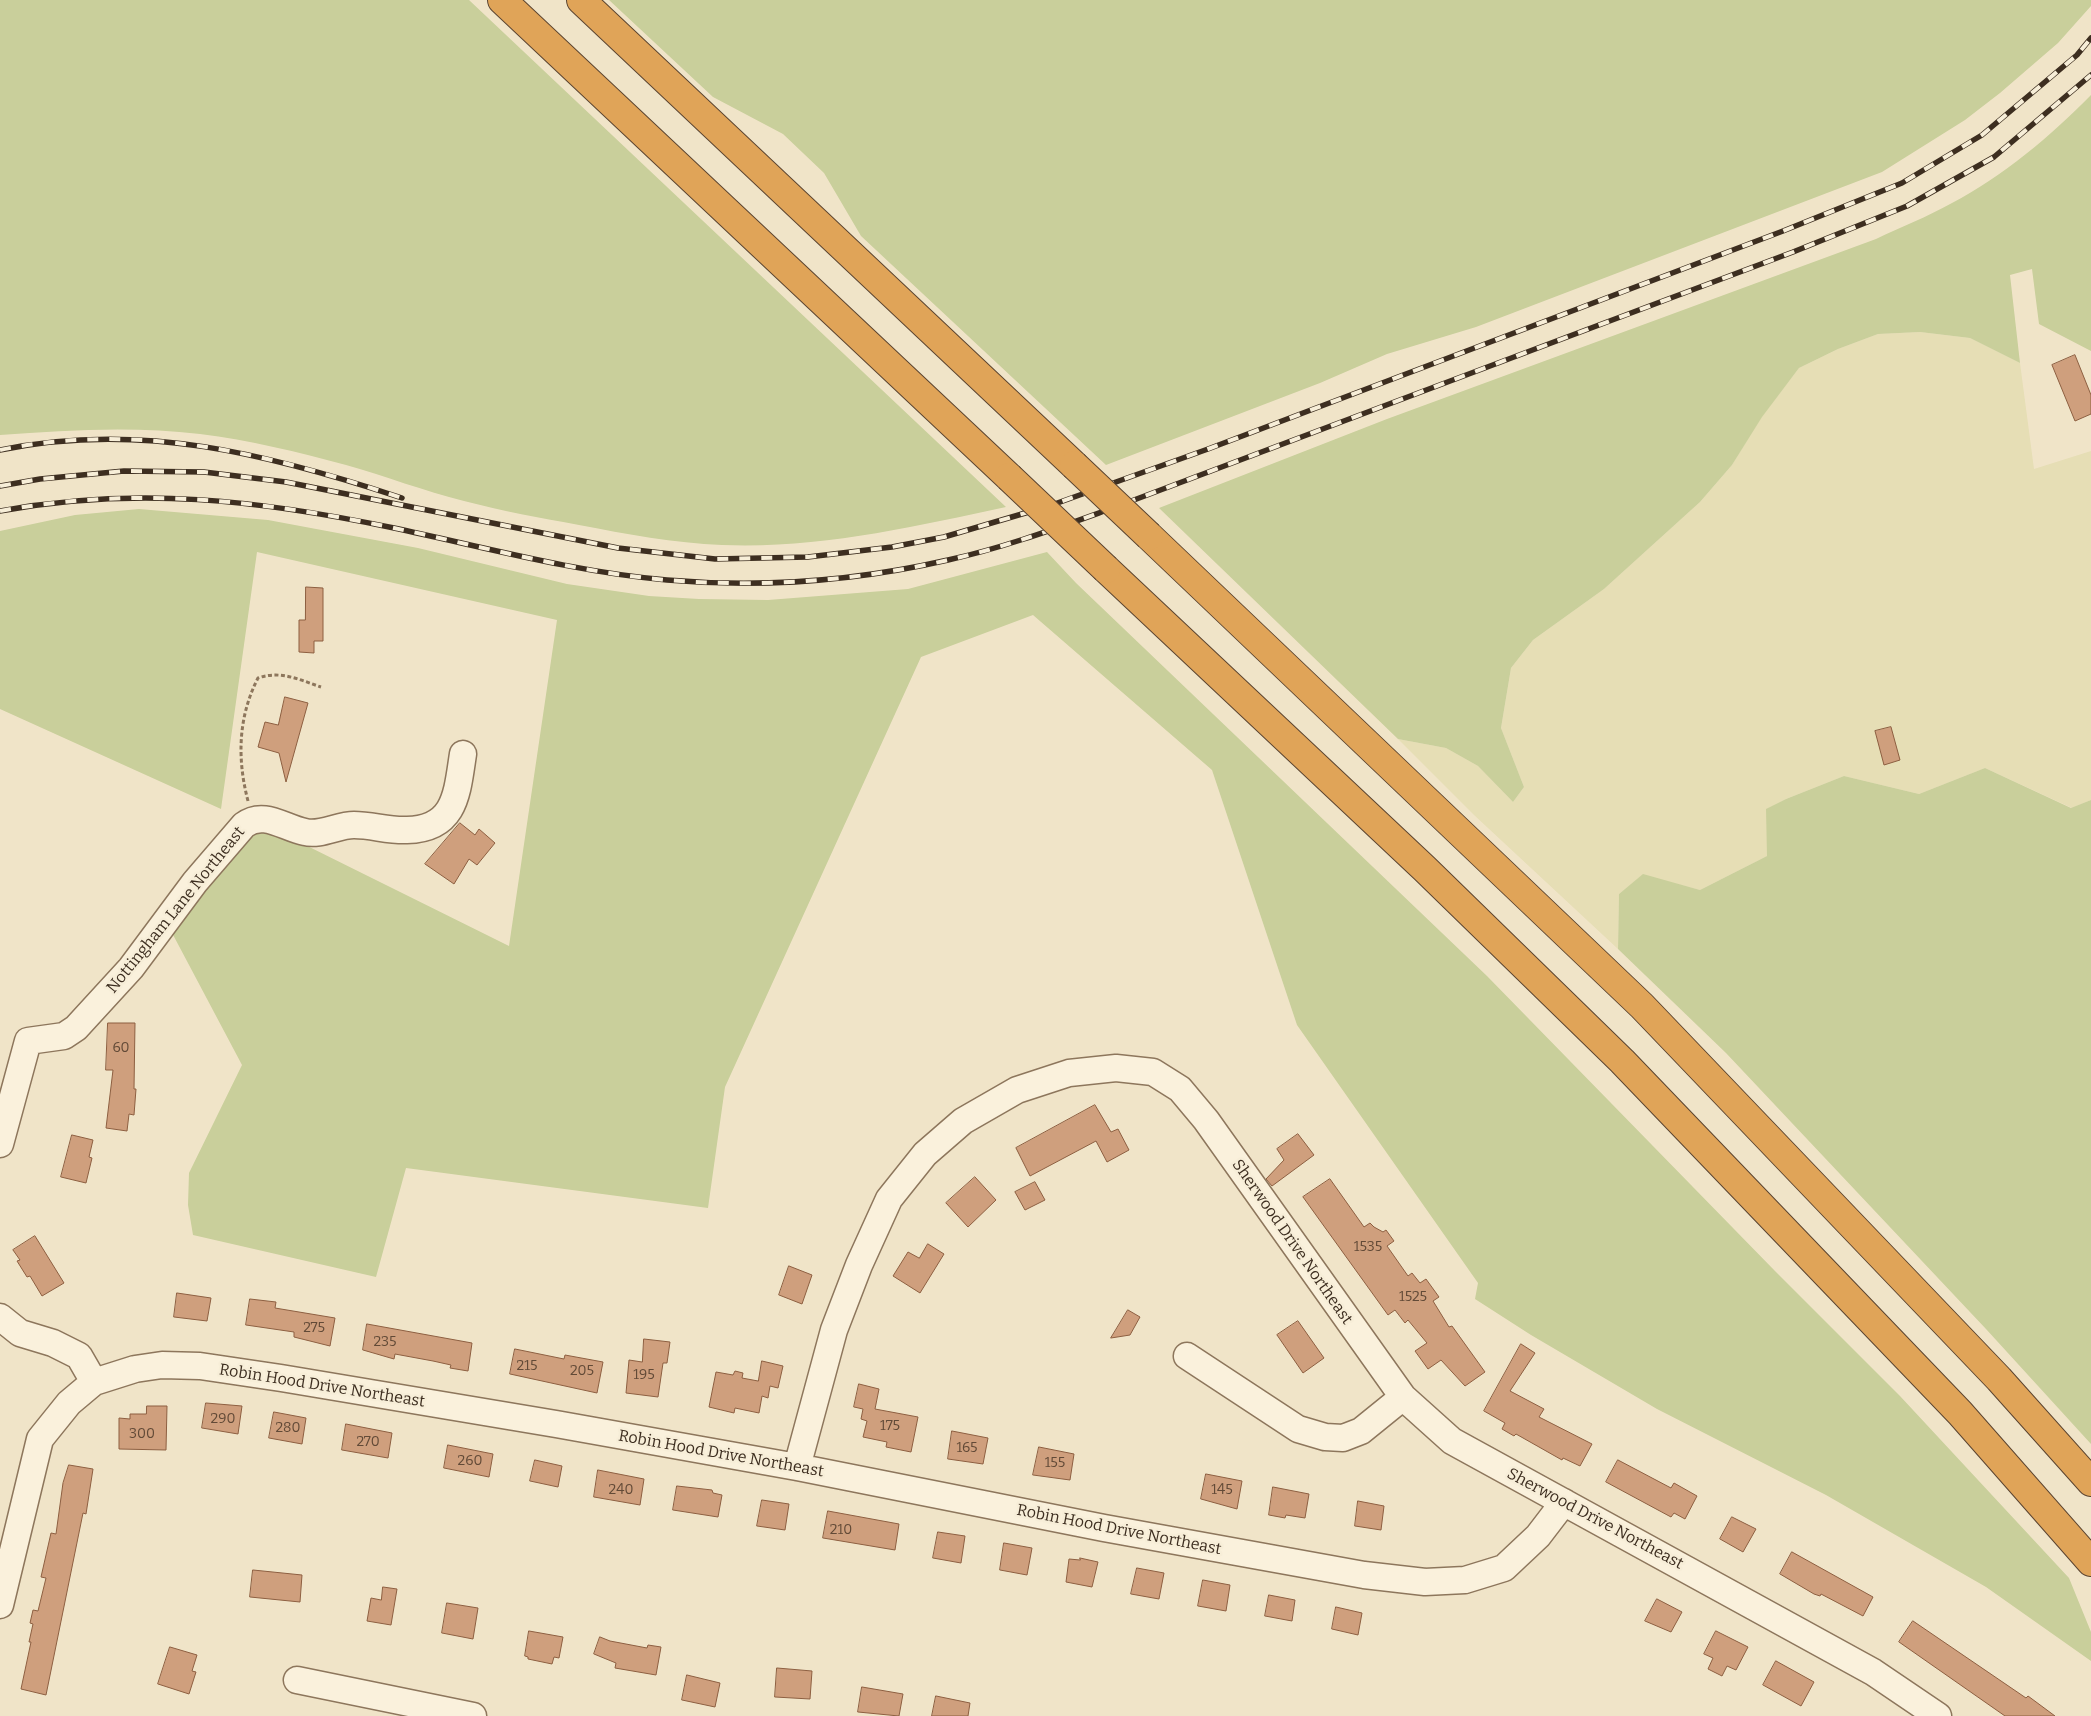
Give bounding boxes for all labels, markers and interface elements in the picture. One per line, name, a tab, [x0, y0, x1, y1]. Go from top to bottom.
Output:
street label: Nottingham Lane Northeast	[103, 823, 249, 997]
house number: 60	[112, 1040, 130, 1056]
street label: Sherwood Drive Northeast	[1228, 1156, 1356, 1328]
house number: 1535	[1354, 1239, 1382, 1255]
house number: 1525	[1399, 1289, 1427, 1305]
house number: 275	[303, 1320, 325, 1336]
house number: 235	[373, 1334, 397, 1350]
house number: 215	[517, 1358, 537, 1374]
street label: Robin Hood Drive Northeast	[218, 1360, 426, 1412]
house number: 205	[570, 1363, 594, 1379]
house number: 195	[633, 1367, 655, 1383]
house number: 290	[211, 1411, 235, 1427]
house number: 175	[880, 1418, 900, 1434]
house number: 280	[275, 1420, 301, 1436]
house number: 300	[129, 1426, 155, 1442]
street label: Robin Hood Drive Northeast	[617, 1426, 825, 1482]
house number: 270	[356, 1434, 380, 1450]
house number: 165	[956, 1440, 978, 1456]
house number: 260	[458, 1453, 482, 1469]
house number: 155	[1045, 1455, 1065, 1471]
street label: Sherwood Drive Northeast	[1504, 1464, 1686, 1574]
house number: 240	[609, 1482, 633, 1498]
house number: 145	[1211, 1482, 1233, 1498]
street label: Robin Hood Drive Northeast	[1015, 1501, 1223, 1559]
house number: 210	[830, 1522, 852, 1538]

